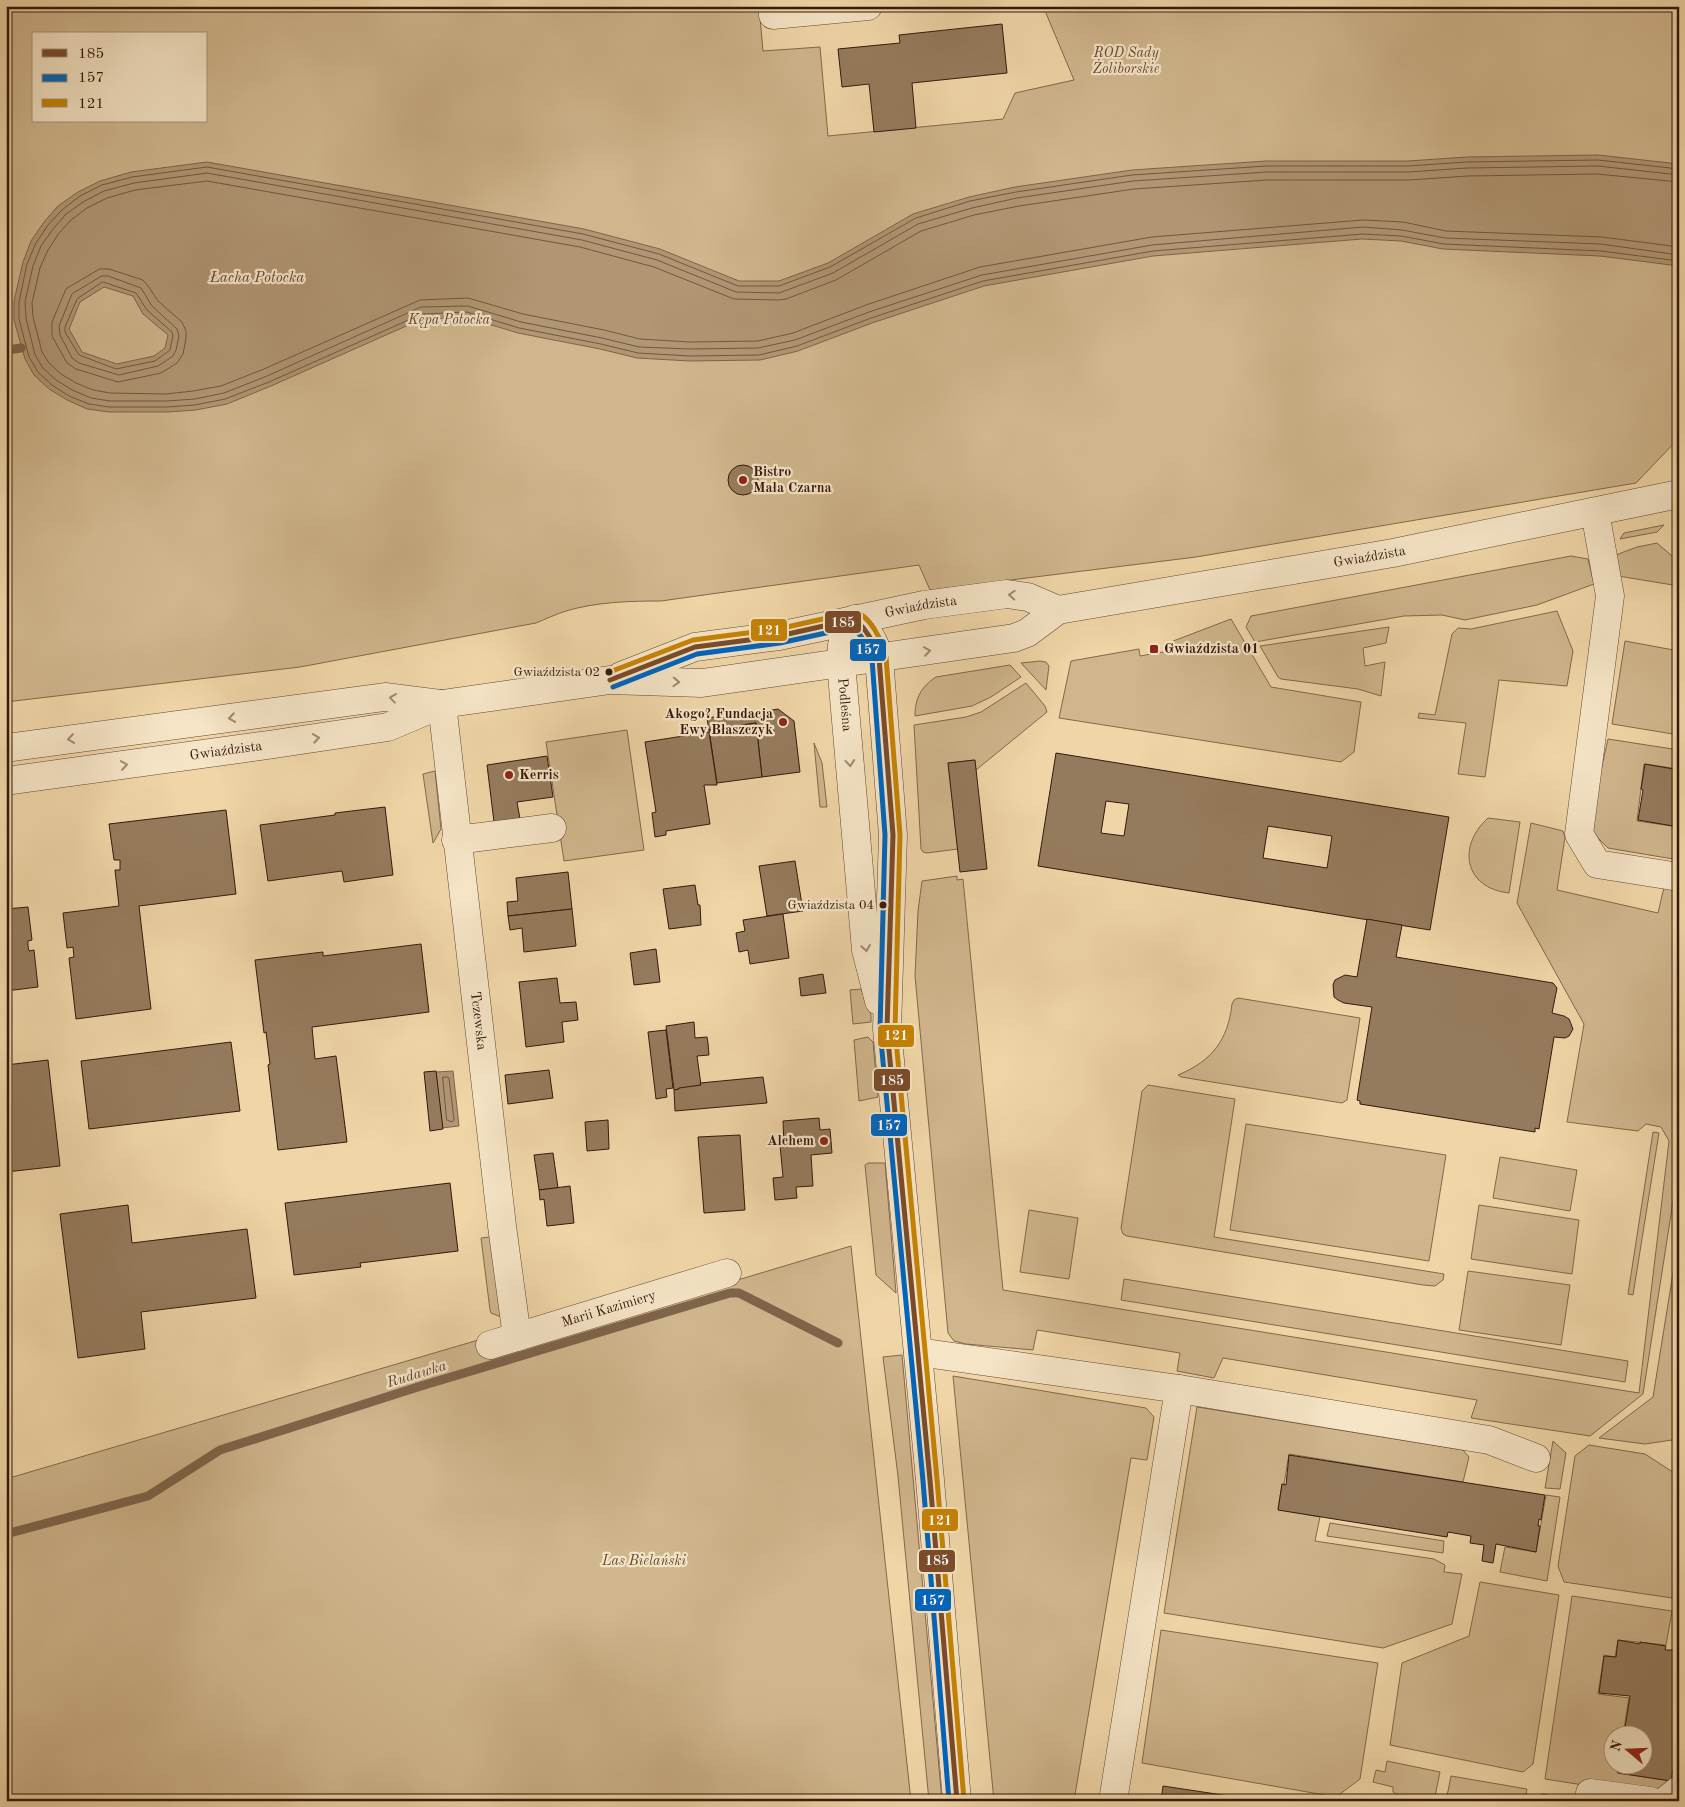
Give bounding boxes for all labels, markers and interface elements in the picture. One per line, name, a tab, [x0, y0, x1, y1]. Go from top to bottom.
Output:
legend	[32, 32, 208, 122]
park label: ROD Sady Żoliborskie	[1092, 46, 1160, 76]
text: 185	[78, 47, 104, 62]
text: 157	[78, 71, 104, 86]
text: 121	[78, 97, 104, 112]
water label: Łacha Potocka	[209, 271, 304, 286]
park label: Kępa Potocka	[407, 313, 491, 328]
place label: Bistro Mała Czarna	[753, 465, 832, 495]
marker: Bistro Mała Czarna	[737, 474, 749, 486]
street label: Gwiaździsta	[1332, 544, 1407, 570]
one-way arrow	[1008, 589, 1016, 600]
street label: Gwiaździsta	[883, 594, 958, 620]
line badge: 185	[824, 610, 862, 634]
text: 185	[831, 616, 855, 630]
line badge: 121	[750, 618, 788, 642]
text: 121	[757, 624, 781, 638]
line badge: 157	[849, 638, 887, 662]
place label: Gwiaździsta 01	[1164, 642, 1259, 656]
text: 157	[856, 643, 880, 657]
marker: Gwiaździsta 01	[1148, 643, 1160, 655]
one-way arrow	[923, 646, 931, 656]
place label: Gwiaździsta 02	[514, 666, 600, 679]
marker: Gwiaździsta 02	[604, 667, 614, 677]
one-way arrow	[672, 677, 680, 688]
street label: Podleśna	[835, 677, 854, 732]
one-way arrow	[389, 693, 397, 704]
place label: Akogo? Fundacja Ewy Błaszczyk	[665, 707, 773, 737]
one-way arrow	[228, 712, 237, 722]
marker: Akogo? Fundacja Ewy Błaszczyk	[777, 716, 789, 728]
one-way arrow	[312, 733, 320, 744]
one-way arrow	[67, 734, 76, 744]
street label: Gwiaździsta	[189, 739, 263, 763]
one-way arrow	[120, 760, 128, 771]
one-way arrow	[844, 760, 855, 768]
place label: Kerris	[519, 768, 559, 782]
marker: Kerris	[503, 769, 515, 781]
place label: Gwiaździsta 04	[788, 899, 874, 912]
marker: Gwiaździsta 04	[878, 900, 888, 910]
one-way arrow	[860, 945, 871, 953]
street label: Tczewska	[468, 991, 489, 1051]
line badge: 121	[877, 1024, 915, 1048]
text: 121	[884, 1029, 908, 1043]
line badge: 185	[873, 1068, 911, 1092]
text: 185	[880, 1074, 904, 1088]
line badge: 157	[870, 1113, 908, 1137]
text: 157	[877, 1119, 901, 1133]
place label: Alchem	[767, 1134, 814, 1148]
marker: Alchem	[818, 1135, 830, 1147]
street label: Marii Kazimiery	[560, 1288, 658, 1330]
water label: Rudawka	[384, 1359, 449, 1391]
line badge: 121	[921, 1508, 959, 1532]
text: 121	[928, 1514, 952, 1528]
line badge: 185	[918, 1549, 956, 1573]
park label: Las Bielański	[601, 1554, 686, 1568]
text: 185	[925, 1554, 949, 1568]
line badge: 157	[914, 1588, 952, 1612]
text: 157	[921, 1594, 945, 1608]
north arrow	[1602, 1724, 1652, 1774]
text: N	[1608, 1738, 1625, 1753]

